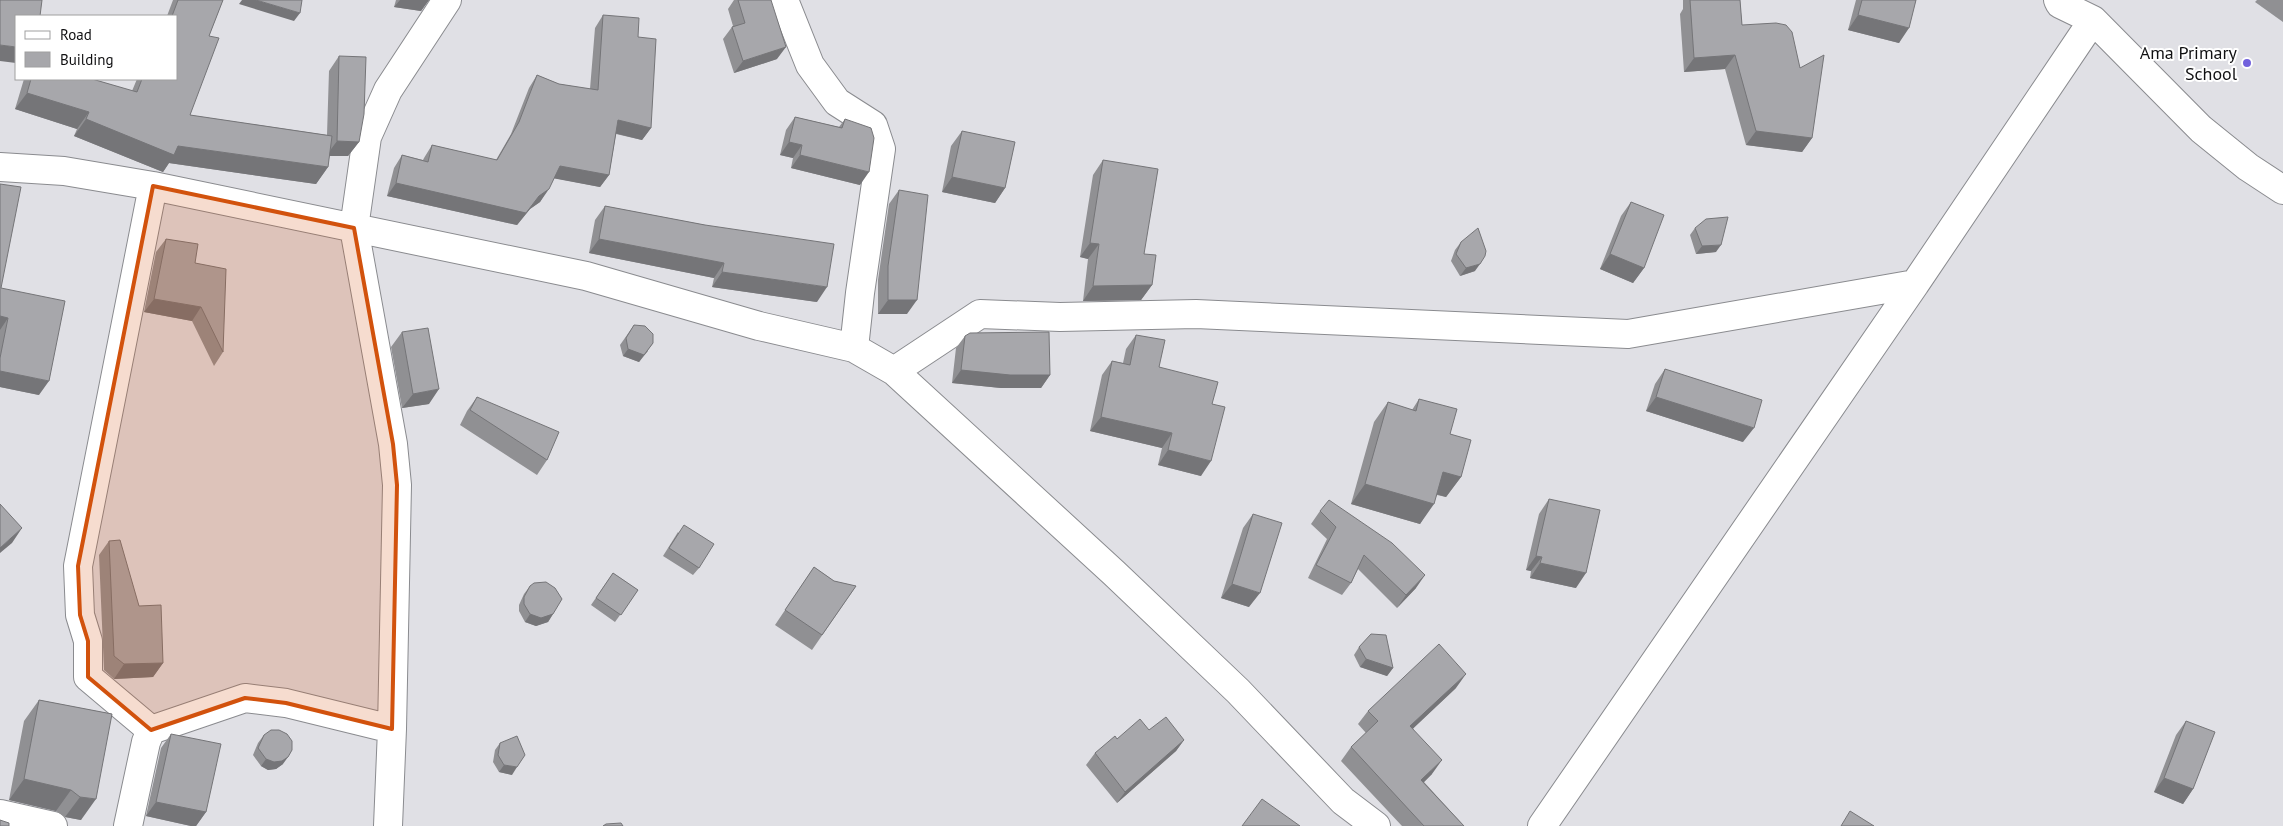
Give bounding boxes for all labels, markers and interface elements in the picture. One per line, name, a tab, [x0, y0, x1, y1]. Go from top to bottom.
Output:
legend	[15, 15, 178, 80]
text: Road	[60, 25, 92, 44]
place label: Ama Primary School	[2140, 41, 2238, 85]
text: Building	[60, 50, 114, 69]
marker: Ama Primary School	[2241, 57, 2253, 69]

